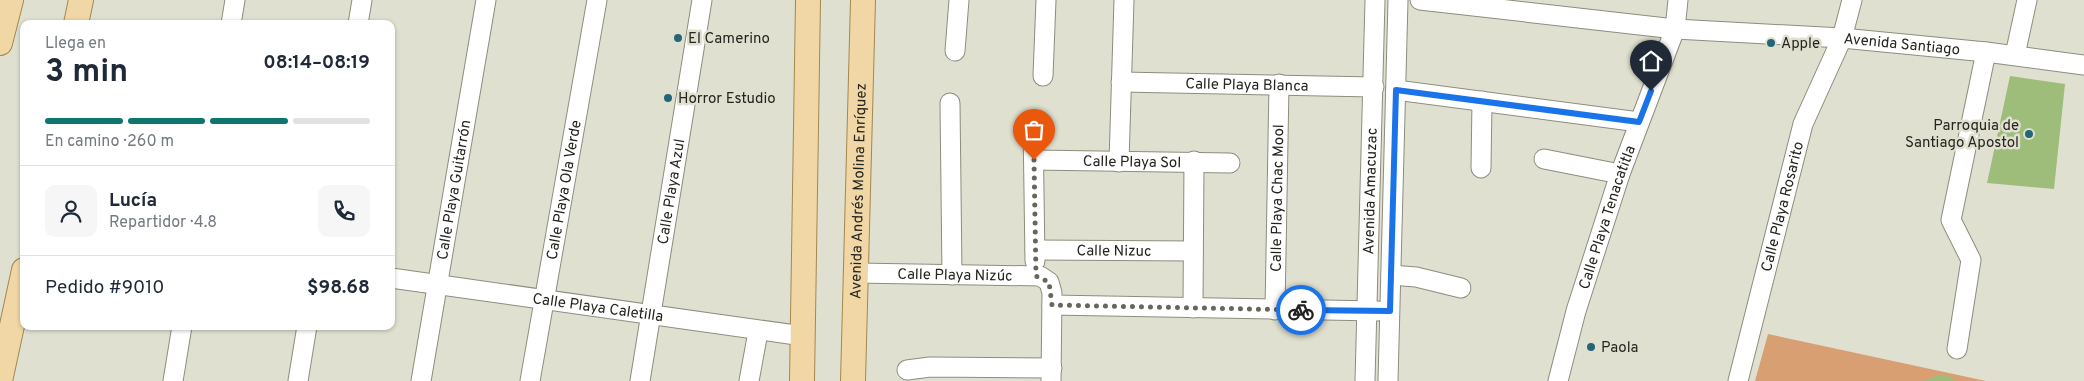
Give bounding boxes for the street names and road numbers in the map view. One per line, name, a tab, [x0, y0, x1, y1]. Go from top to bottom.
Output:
street label: Avenida Santiago	[1843, 30, 1961, 60]
street label: Calle Playa Blanca	[1185, 75, 1309, 97]
street label: Avenida Andrés Molina Enríquez	[847, 83, 872, 299]
street label: Calle Playa Guitarrón	[434, 119, 476, 261]
street label: Calle Playa Ola Verde	[543, 119, 587, 262]
street label: Calle Playa Chac Mool	[1268, 124, 1289, 272]
street label: Avenida Amacuzac	[1360, 127, 1383, 255]
street label: Calle Playa Azul	[654, 137, 690, 246]
street label: Calle Playa Rosarito	[1758, 140, 1809, 274]
street label: Calle Playa Tenacatitla	[1576, 143, 1641, 292]
street label: Calle Playa Sol	[1083, 153, 1181, 173]
street label: Calle Nizuc	[1076, 242, 1152, 262]
street label: Calle Playa Nizúc	[897, 266, 1013, 287]
street label: Calle Playa Caletilla	[531, 290, 664, 327]

